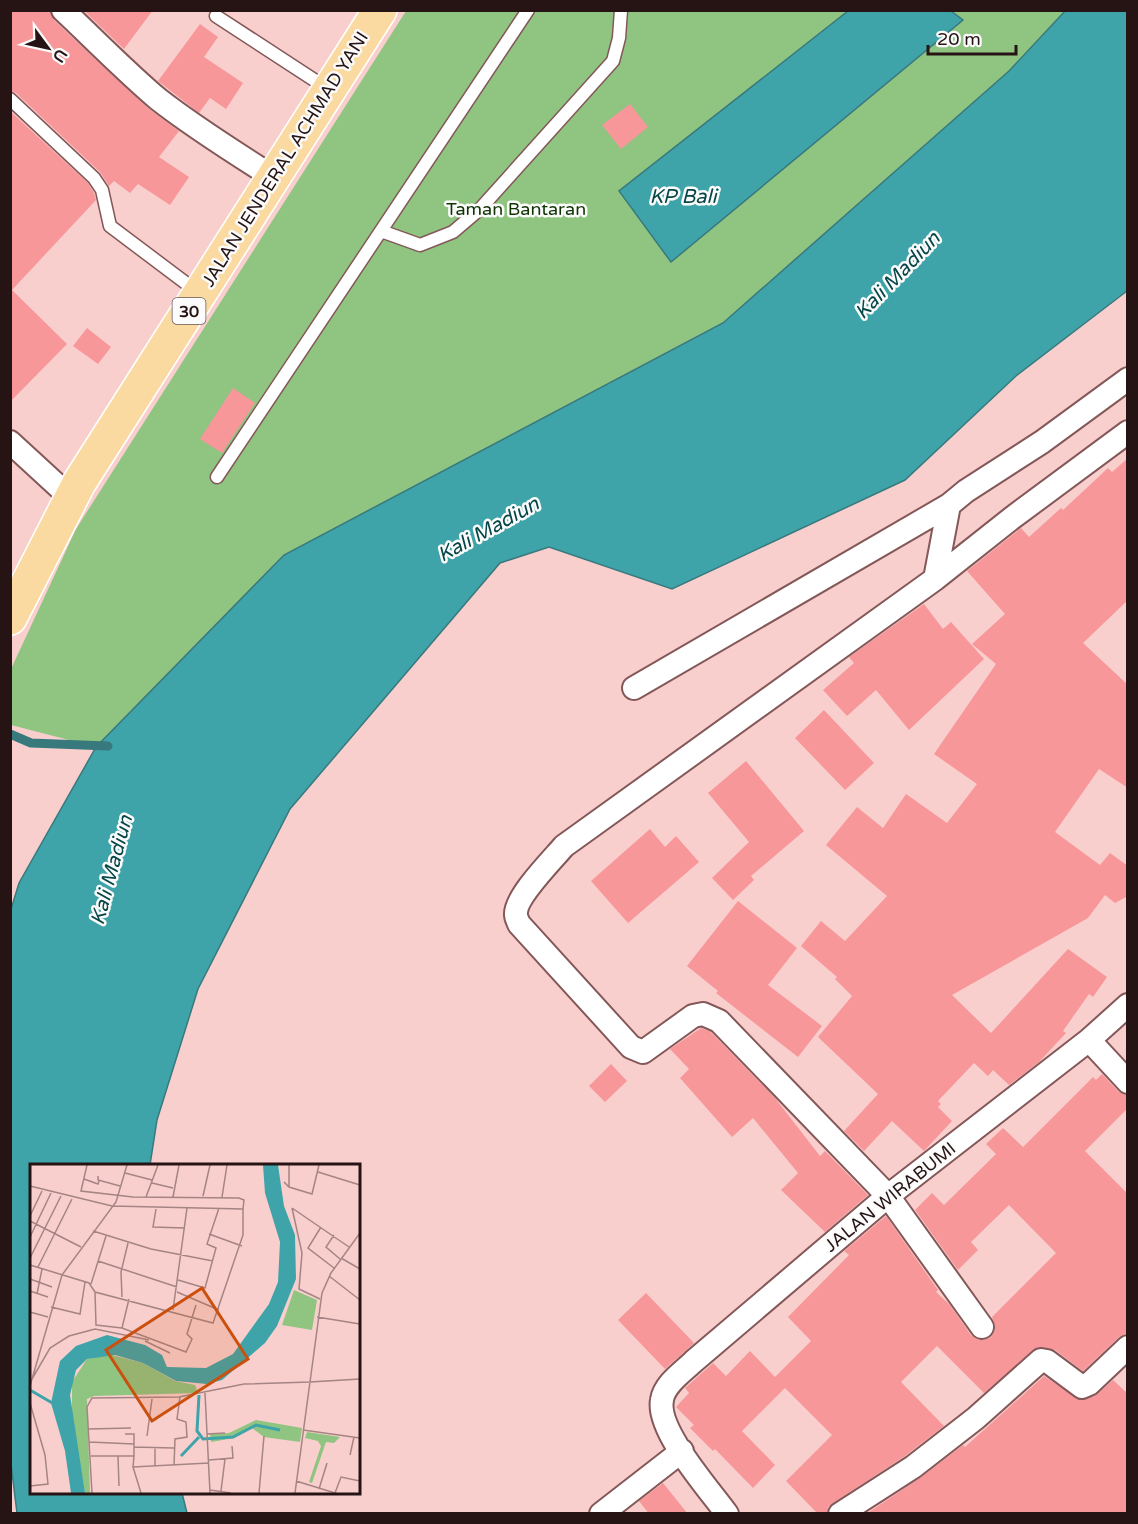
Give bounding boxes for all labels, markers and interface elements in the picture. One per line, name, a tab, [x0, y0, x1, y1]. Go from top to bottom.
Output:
north arrow	[18, 18, 78, 78]
scale bar	[928, 18, 1016, 56]
street label: JALAN JENDERAL ACHMAD YANI	[197, 27, 373, 291]
text: 20 m	[937, 28, 981, 50]
text: U	[48, 45, 71, 66]
water label: KP Bali	[649, 185, 720, 209]
park label: Taman Bantaran	[446, 198, 586, 220]
water label: Kali Madiun	[850, 226, 946, 324]
road number: 30	[172, 298, 206, 324]
water label: Kali Madiun	[434, 492, 544, 568]
water label: Kali Madiun	[86, 812, 138, 928]
street label: JALAN WIRABUMI	[820, 1137, 960, 1257]
inset map	[30, 1164, 360, 1494]

